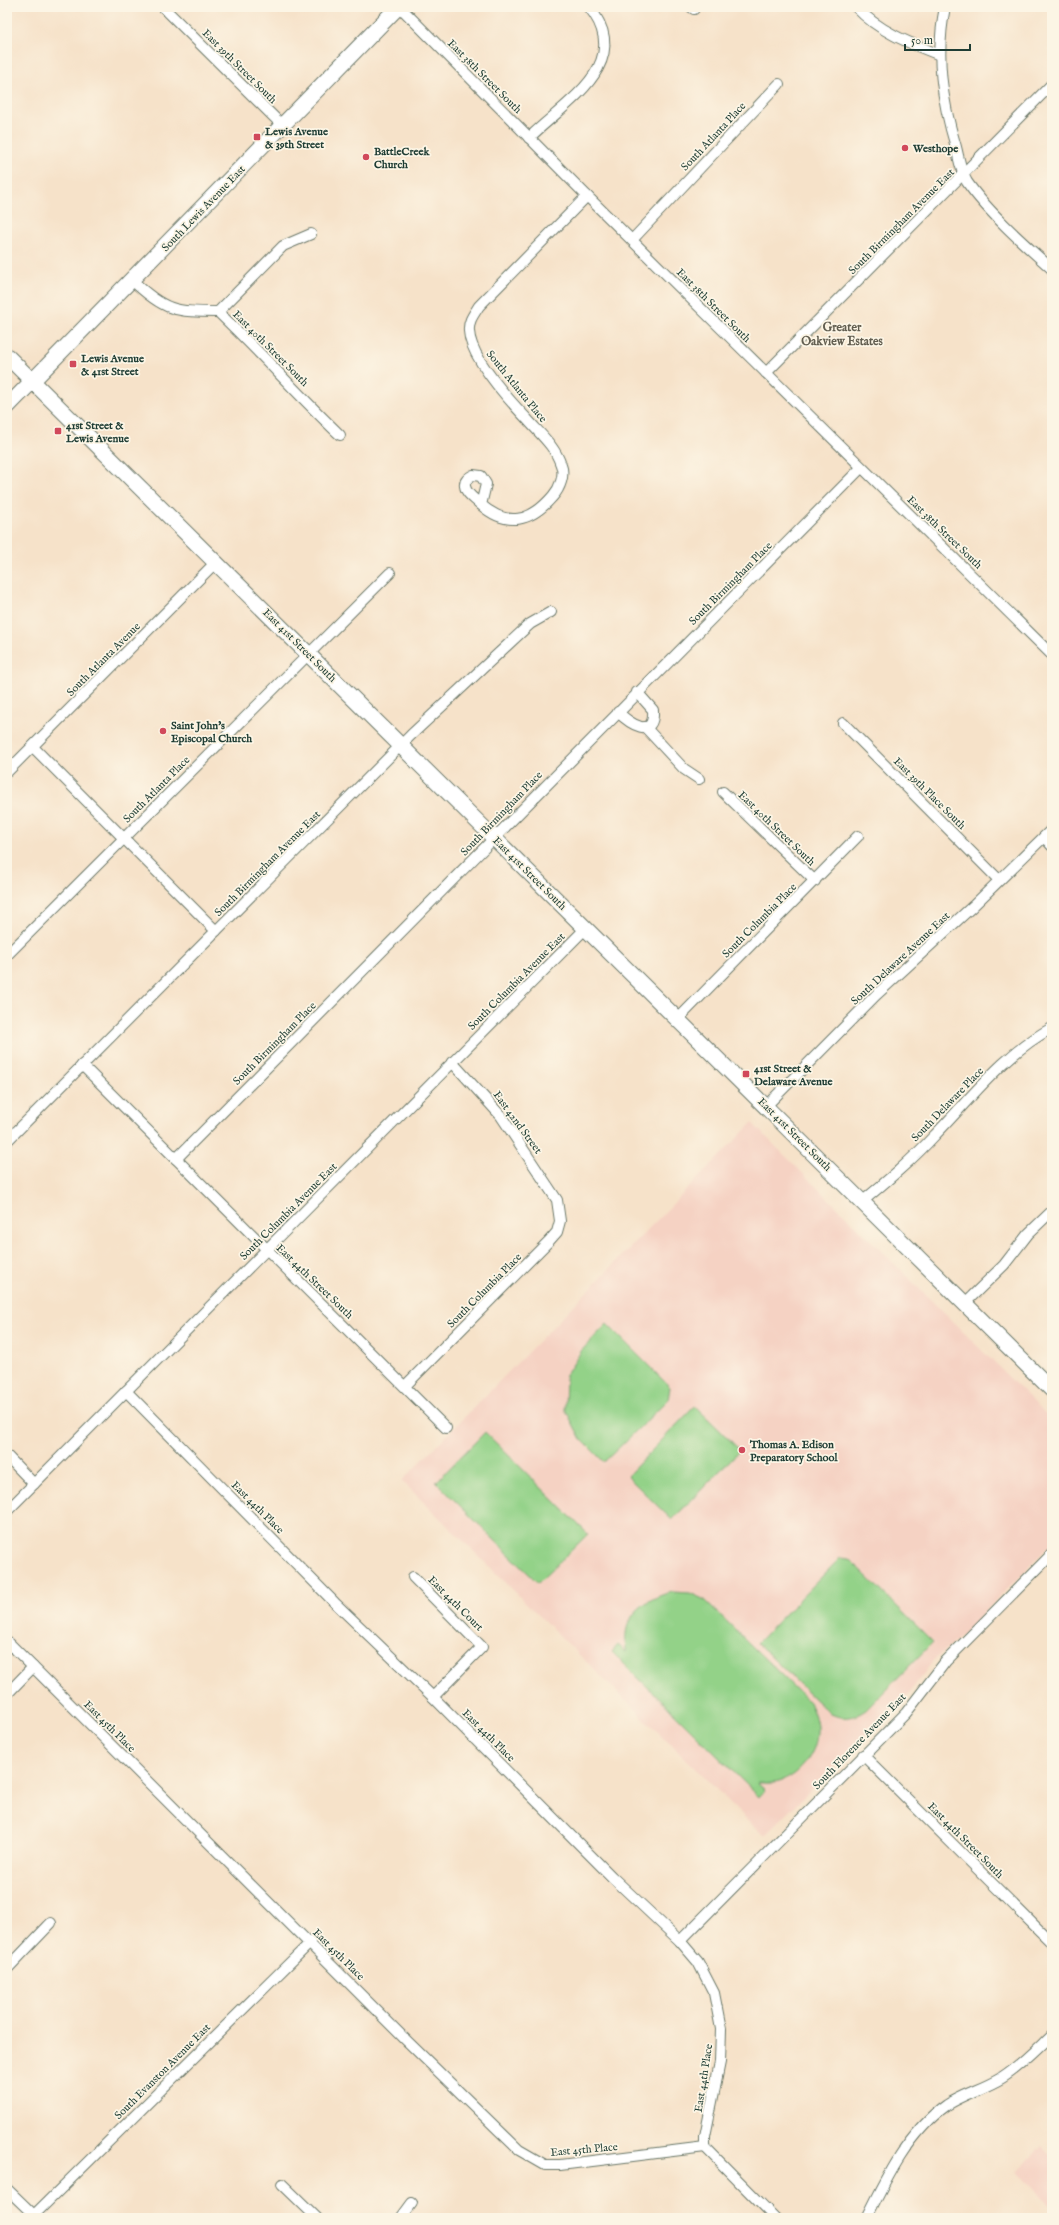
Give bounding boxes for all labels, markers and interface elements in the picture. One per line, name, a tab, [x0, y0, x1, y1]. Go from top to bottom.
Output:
street label: East 39th Street South	[199, 26, 280, 107]
scale bar	[905, 26, 970, 52]
text: 50 m	[911, 33, 933, 48]
street label: East 38th Street South	[444, 37, 525, 117]
street label: South Atlanta Place	[678, 99, 749, 174]
place label: Lewis Avenue & 39th Street	[264, 125, 328, 152]
marker: Lewis Avenue & 39th Street	[252, 132, 262, 142]
place label: Westhope	[912, 142, 958, 156]
marker: Westhope	[900, 143, 910, 153]
place label: BattleCreek Church	[374, 145, 431, 172]
marker: BattleCreek Church	[361, 152, 371, 162]
street label: South Lewis Avenue East	[159, 162, 249, 255]
street label: South Birmingham Avenue East	[846, 166, 958, 278]
street label: East 38th Street South	[673, 266, 754, 346]
street label: East 40th Street South	[229, 308, 311, 390]
district label: Greater Oakview Estates	[801, 320, 884, 349]
street label: South Atlanta Place	[483, 348, 550, 426]
place label: Lewis Avenue & 41st Street	[80, 352, 144, 379]
marker: Lewis Avenue & 41st Street	[68, 359, 78, 369]
place label: 41st Street & Lewis Avenue	[65, 419, 129, 446]
marker: 41st Street & Lewis Avenue	[53, 426, 63, 436]
street label: East 38th Street South	[904, 493, 985, 572]
street label: South Birmingham Place	[686, 539, 775, 628]
street label: East 41st Street South	[260, 606, 339, 686]
street label: South Atlanta Avenue	[64, 620, 144, 700]
place label: Saint John's Episcopal Church	[171, 719, 252, 746]
marker: Saint John's Episcopal Church	[158, 726, 168, 736]
street label: South Atlanta Place	[120, 753, 193, 826]
street label: East 39th Place South	[890, 755, 968, 833]
street label: South Birmingham Place	[458, 768, 546, 859]
street label: East 40th Street South	[735, 788, 818, 869]
street label: South Birmingham Avenue East	[212, 808, 324, 920]
street label: East 41st Street South	[490, 834, 569, 914]
street label: South Columbia Place	[719, 880, 800, 961]
street label: South Delaware Avenue East	[848, 909, 953, 1008]
street label: South Columbia Avenue East	[465, 930, 569, 1033]
street label: South Birmingham Place	[230, 999, 319, 1088]
place label: 41st Street & Delaware Avenue	[753, 1062, 833, 1089]
street label: South Delaware Place	[909, 1065, 987, 1145]
marker: 41st Street & Delaware Avenue	[741, 1069, 751, 1079]
street label: East 42nd Street	[490, 1088, 545, 1157]
street label: East 41st Street South	[755, 1095, 834, 1175]
street label: South Columbia Avenue East	[237, 1160, 341, 1263]
street label: East 44th Street South	[273, 1241, 356, 1322]
street label: South Columbia Place	[444, 1250, 525, 1331]
place label: Thomas A. Edison Preparatory School	[749, 1438, 838, 1465]
marker: Thomas A. Edison Preparatory School	[737, 1445, 747, 1455]
street label: East 44th Place	[228, 1478, 287, 1537]
street label: East 44th Court	[425, 1573, 486, 1634]
street label: South Florence Avenue East	[810, 1691, 909, 1793]
street label: East 45th Place	[80, 1698, 138, 1756]
street label: East 44th Place	[459, 1706, 518, 1765]
street label: East 44th Street South	[924, 1800, 1006, 1882]
street label: East 45th Place	[309, 1926, 367, 1984]
street label: South Evanston Avenue East	[112, 2021, 214, 2123]
street label: East 44th Place	[692, 2043, 716, 2113]
street label: East 45th Place	[550, 2140, 618, 2160]

